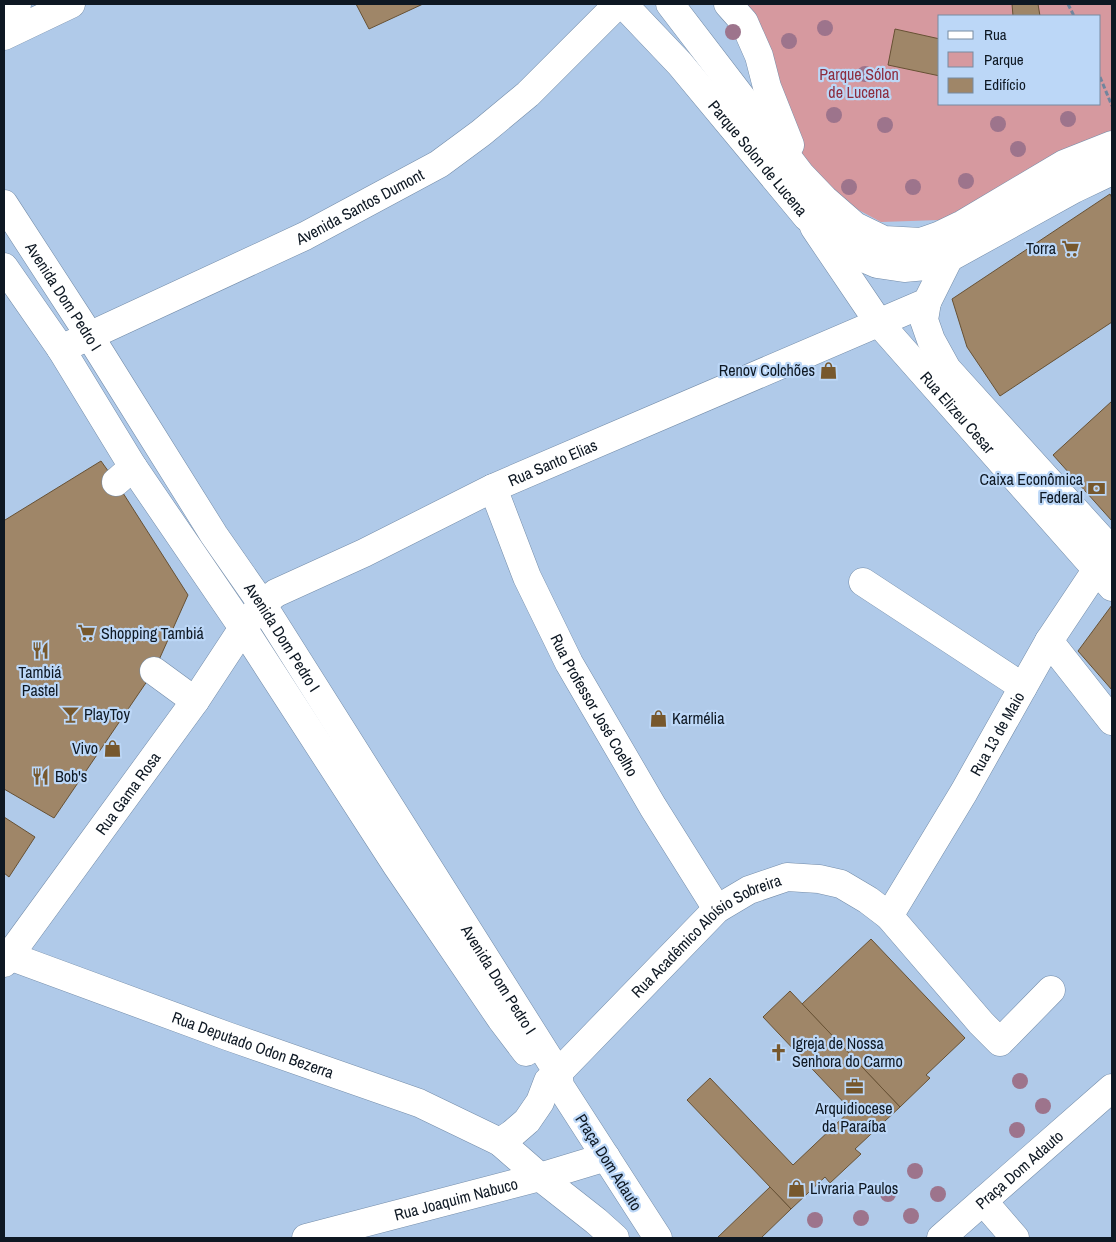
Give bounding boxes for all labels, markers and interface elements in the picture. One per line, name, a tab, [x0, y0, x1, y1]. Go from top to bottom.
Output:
legend	[938, 15, 1101, 105]
text: Rua	[984, 24, 1007, 45]
text: Parque	[984, 49, 1024, 70]
park label: Parque Sólon de Lucena	[819, 63, 899, 103]
text: Edifício	[984, 74, 1026, 95]
street label: Parque Solon de Lucena	[703, 95, 813, 221]
street label: Avenida Santos Dumont	[291, 163, 428, 250]
street label: Avenida Dom Pedro I	[20, 237, 107, 355]
place label: Torra	[1026, 237, 1057, 259]
supermarket icon: Torra	[1060, 238, 1080, 258]
place label: Renov Colchões	[719, 359, 815, 381]
shop icon: Renov Colchões	[819, 360, 839, 380]
street label: Rua Elizeu Cesar	[915, 366, 1000, 459]
street label: Rua Santo Elias	[505, 434, 601, 491]
place label: Caixa Econômica Federal	[979, 468, 1084, 508]
bank icon: Caixa Econômica Federal	[1087, 478, 1107, 498]
street label: Avenida Dom Pedro I	[239, 577, 326, 696]
place label: Shopping Tambiá	[101, 622, 205, 644]
supermarket icon: Shopping Tambiá	[77, 623, 97, 643]
street label: Rua Professor José Coelho	[545, 630, 644, 780]
restaurant icon: Tambiá Pastel	[30, 640, 50, 660]
place label: Tambiá Pastel	[18, 661, 62, 701]
street label: Rua 13 de Maio	[964, 687, 1029, 780]
place label: PlayToy	[84, 703, 130, 725]
bar icon: PlayToy	[60, 704, 80, 724]
place label: Karmélia	[672, 707, 725, 729]
shop icon: Karmélia	[648, 708, 668, 728]
place label: Vivo	[72, 737, 98, 759]
shop icon: Vivo	[102, 738, 122, 758]
street label: Rua Gama Rosa	[90, 747, 166, 839]
place label: Bob's	[55, 765, 87, 787]
restaurant icon: Bob's	[31, 766, 51, 786]
street label: Rua Acadêmico Aloísio Sobreira	[626, 869, 785, 1002]
street label: Avenida Dom Pedro I	[456, 920, 542, 1038]
street label: Rua Deputado Odon Bezerra	[169, 1006, 337, 1084]
place label: Igreja de Nossa Senhora do Carmo	[792, 1032, 903, 1072]
church icon: Igreja de Nossa Senhora do Carmo	[768, 1042, 788, 1062]
office icon: Arquidiocese da Paraíba	[844, 1077, 864, 1097]
place label: Arquidiocese da Paraíba	[814, 1097, 893, 1137]
street label: Praça Dom Adauto	[570, 1109, 648, 1215]
street label: Praça Dom Adauto	[971, 1125, 1068, 1214]
street label: Rua Joaquim Nabuco	[392, 1172, 520, 1226]
place label: Livraria Paulos	[810, 1177, 898, 1199]
shop icon: Livraria Paulos	[786, 1178, 806, 1198]

